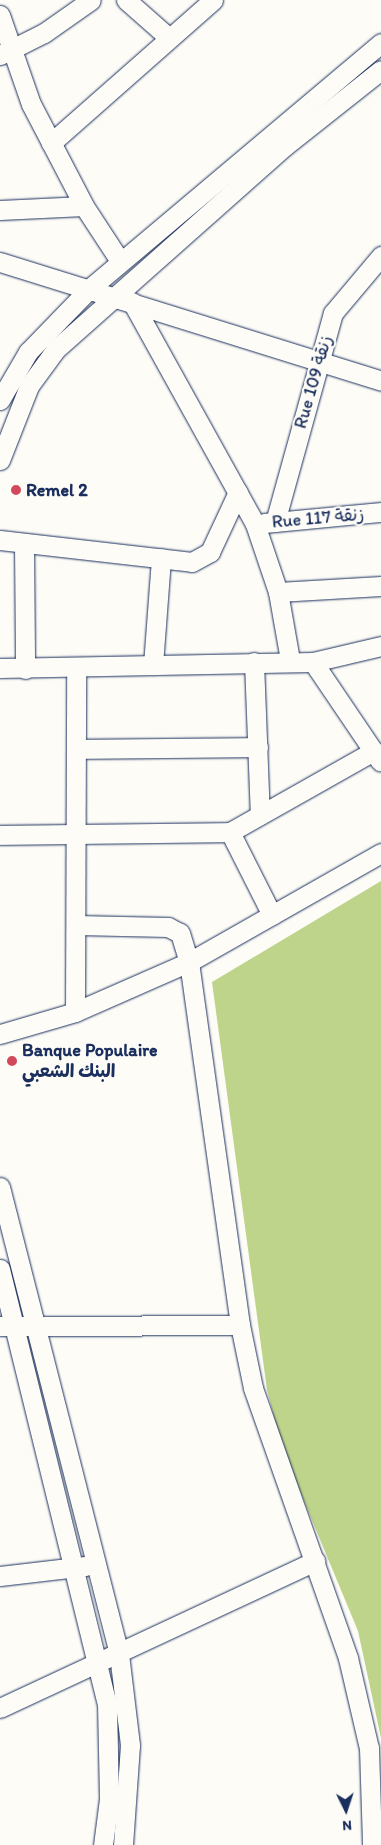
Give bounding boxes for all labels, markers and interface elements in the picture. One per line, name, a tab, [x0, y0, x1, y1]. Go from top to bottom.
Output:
street label: Rue 109 زنقة	[289, 333, 337, 431]
place label: Remel 2	[26, 479, 88, 501]
marker: Remel 2	[10, 484, 22, 496]
street label: Rue 117 زنقة	[271, 503, 365, 533]
place label: Banque Populaire البنك الشعبي	[22, 1040, 158, 1082]
marker: Banque Populaire البنك الشعبي	[6, 1055, 18, 1067]
north arrow	[321, 1785, 371, 1835]
text: N	[342, 1817, 352, 1834]

